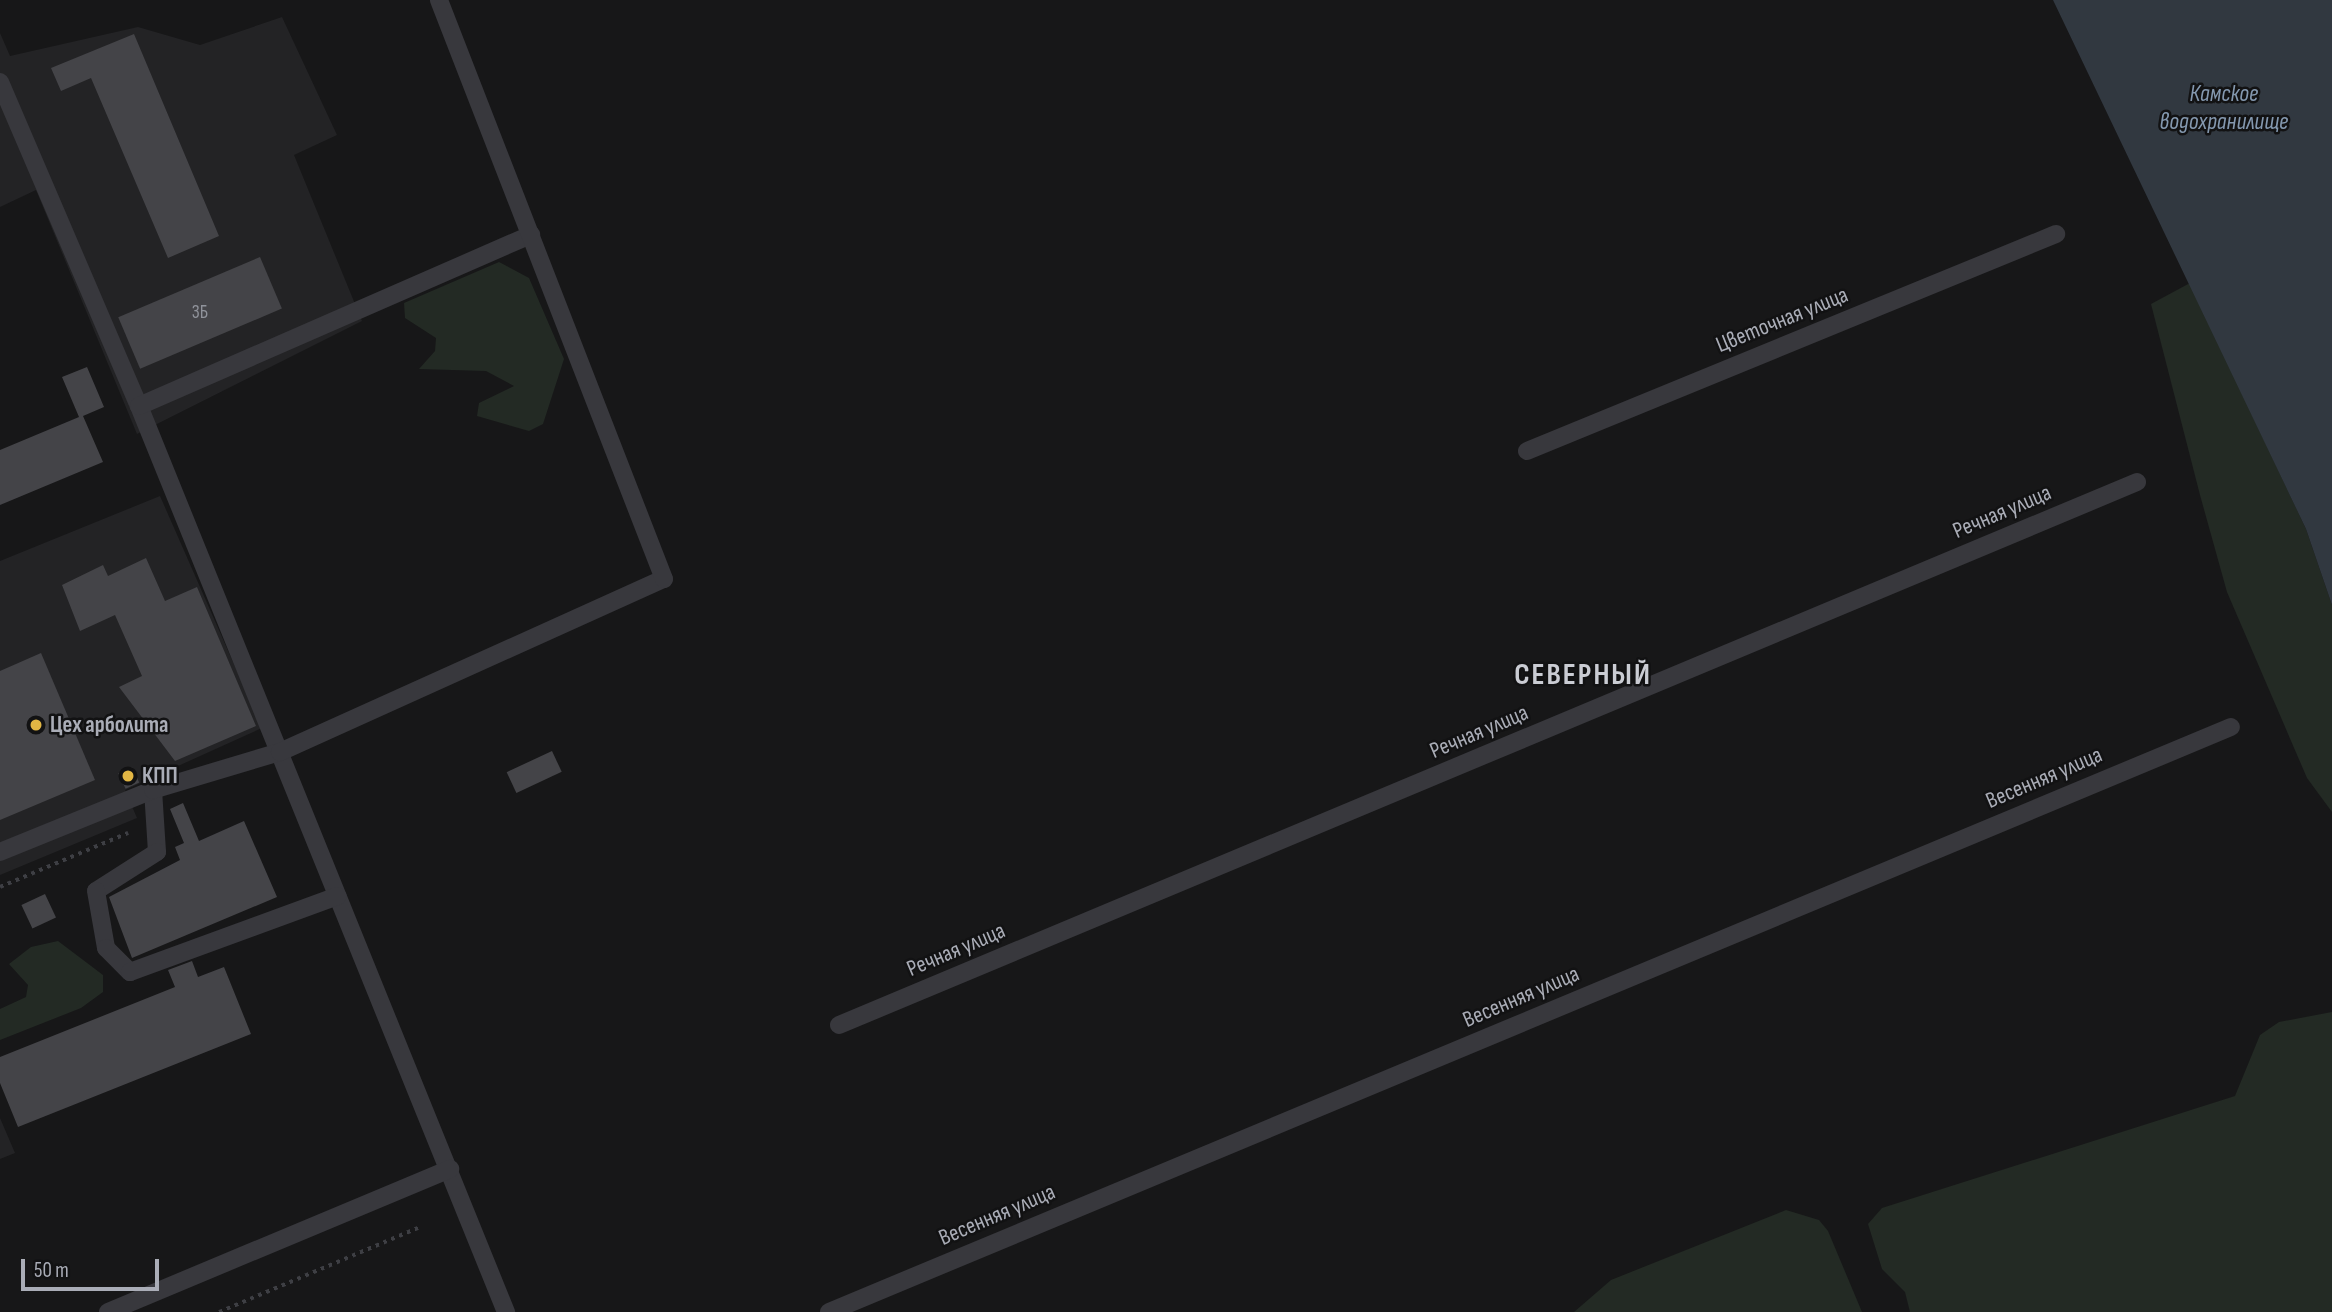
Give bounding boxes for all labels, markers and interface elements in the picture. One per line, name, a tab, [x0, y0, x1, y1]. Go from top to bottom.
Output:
water label: Камское водохранилище	[2160, 80, 2288, 136]
street label: Цветочная улица	[1712, 281, 1852, 359]
house number: 3Б	[192, 302, 208, 324]
street label: Речная улица	[1949, 479, 2055, 545]
district label: СЕВЕРНЫЙ	[1515, 657, 1651, 693]
street label: Речная улица	[1426, 699, 1532, 765]
place label: Цех арболита	[50, 711, 168, 739]
marker: Цех арболита	[28, 717, 44, 733]
street label: Весенняя улица	[1982, 741, 2106, 815]
place label: КПП	[142, 762, 178, 790]
marker: КПП	[120, 768, 136, 784]
street label: Речная улица	[903, 917, 1009, 983]
street label: Весенняя улица	[1459, 960, 1583, 1034]
street label: Весенняя улица	[935, 1178, 1059, 1252]
scale bar	[24, 1246, 163, 1290]
text: 50 m	[34, 1258, 69, 1283]

